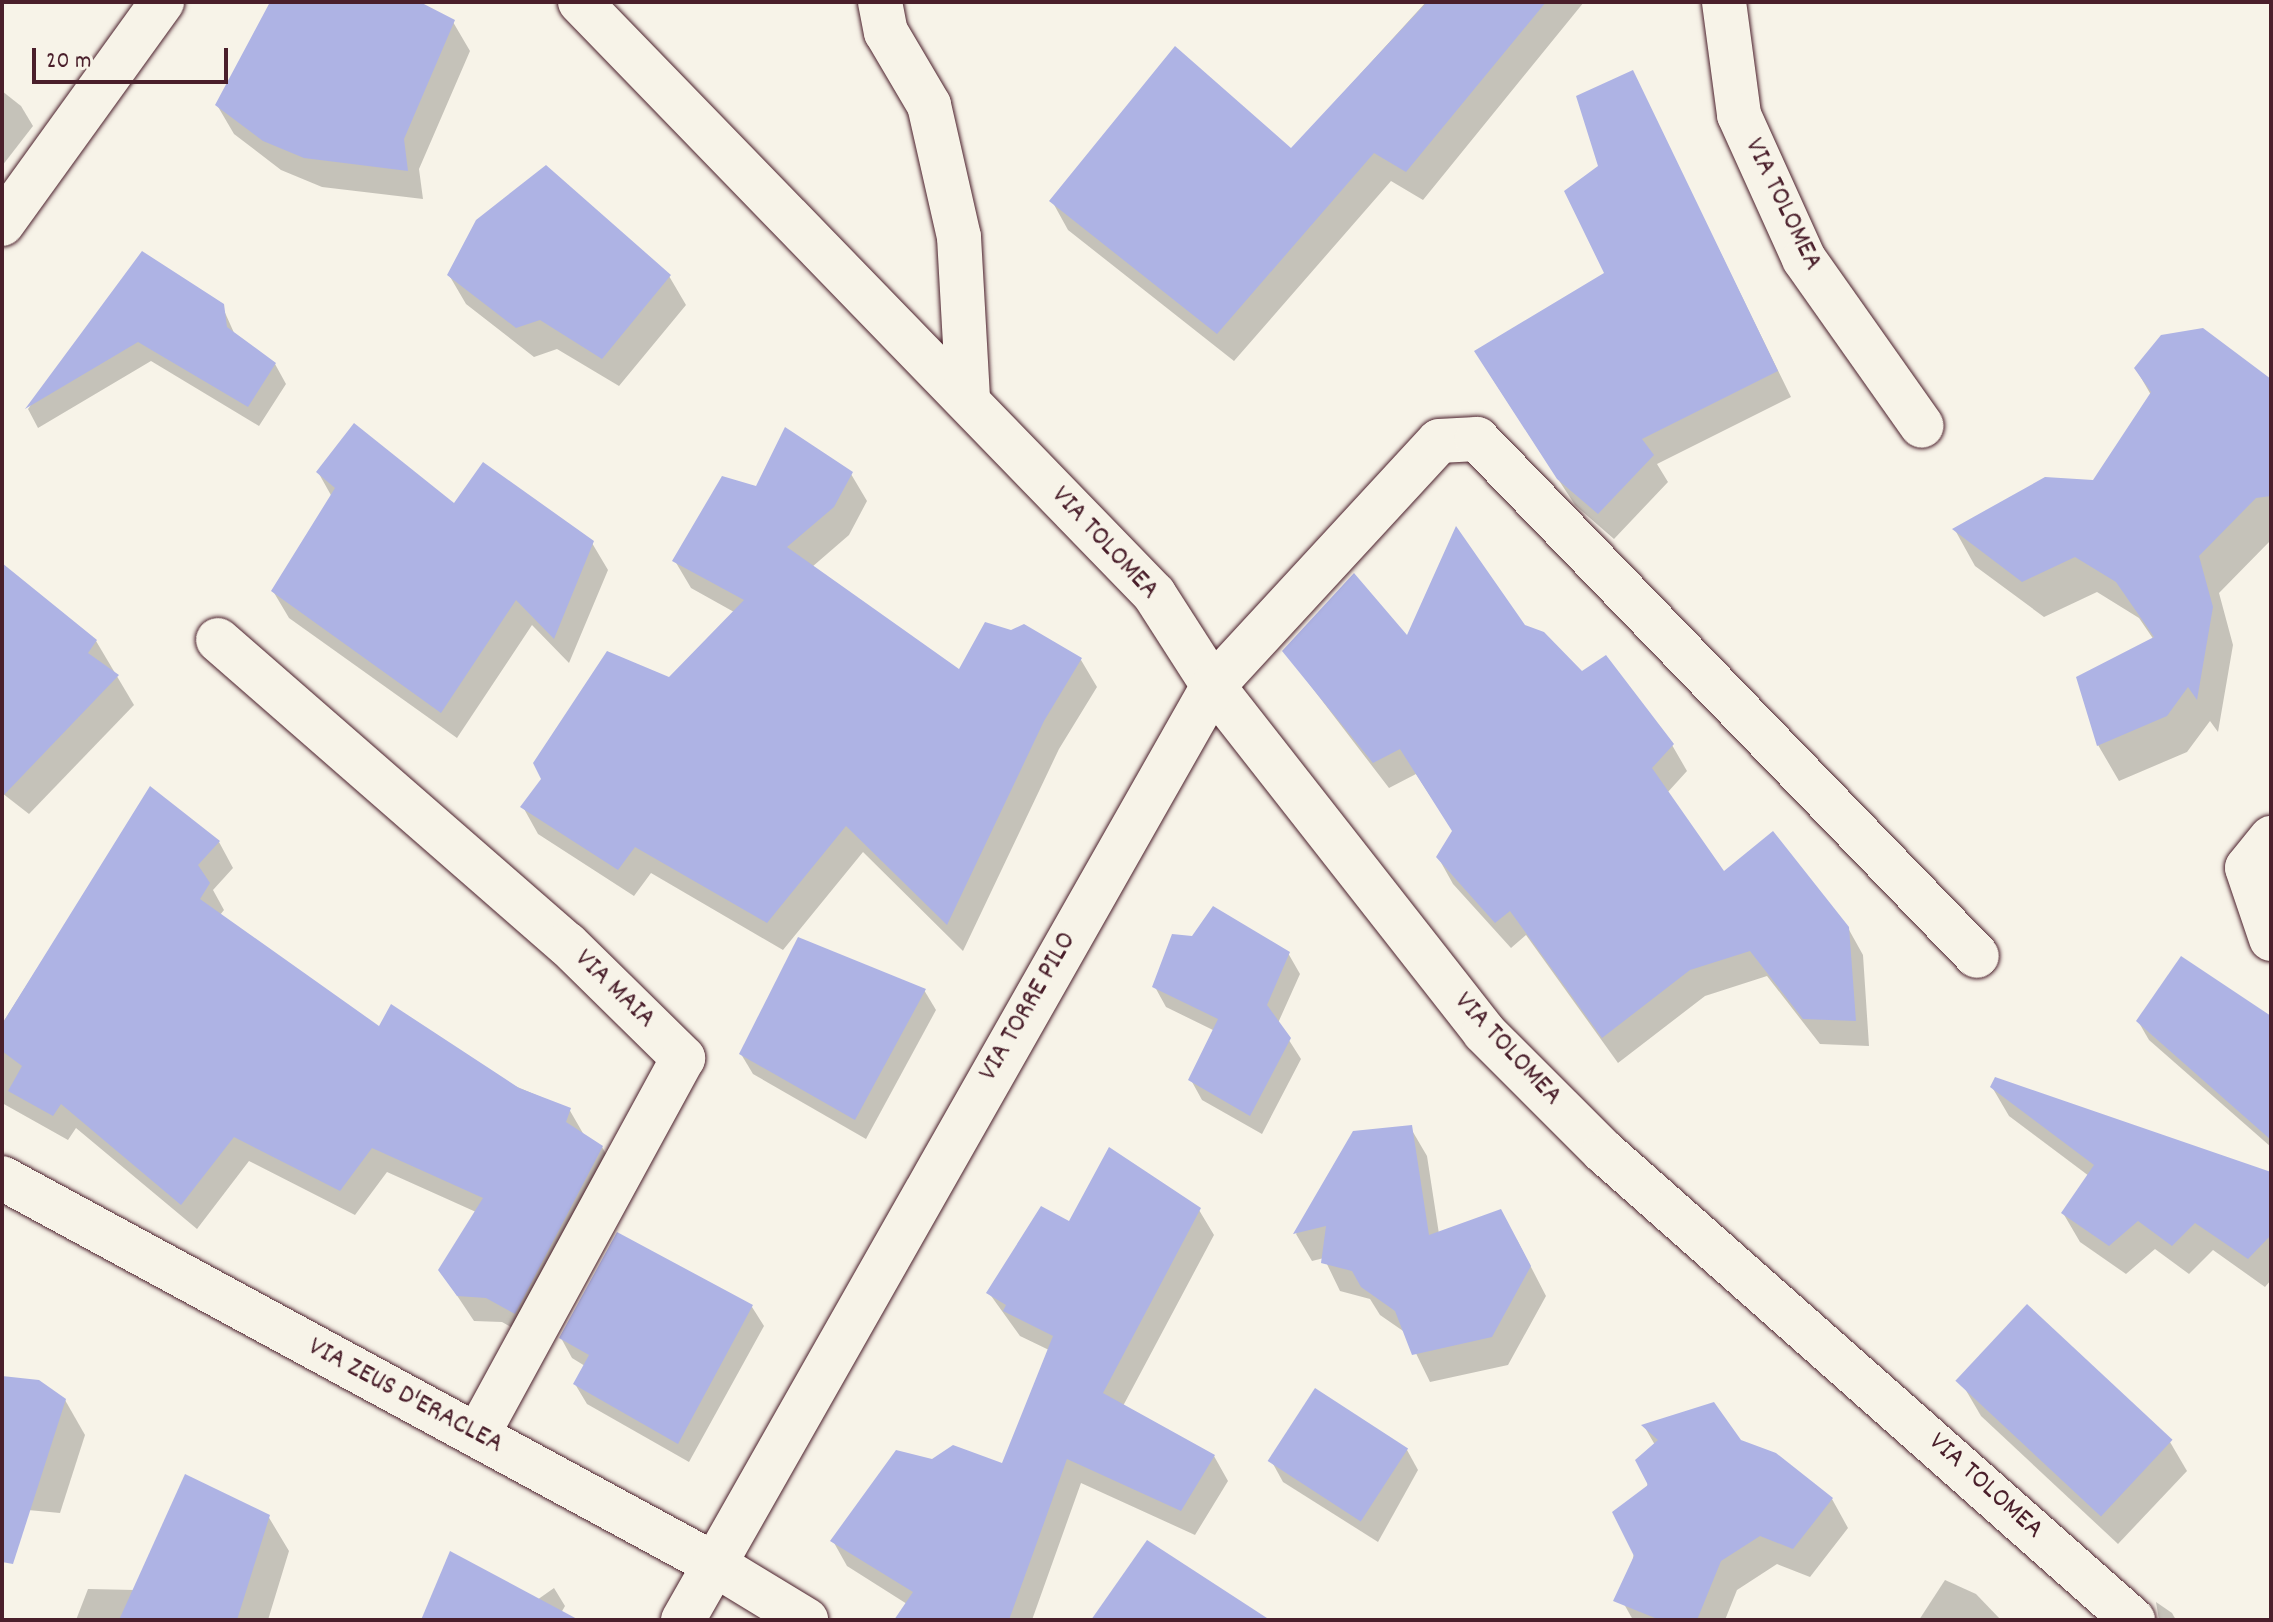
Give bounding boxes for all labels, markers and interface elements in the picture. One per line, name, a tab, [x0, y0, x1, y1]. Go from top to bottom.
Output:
scale bar	[36, 32, 232, 82]
text: 20 m	[46, 45, 92, 79]
street label: VIA TOLOMEA	[1736, 133, 1828, 277]
street label: VIA TOLOMEA	[1043, 480, 1165, 608]
street label: VIA TORRE PILO	[973, 927, 1085, 1087]
street label: VIA MAIA	[567, 943, 661, 1037]
street label: VIA TOLOMEA	[1446, 986, 1568, 1114]
street label: VIA ZEUS D'ERACLEA	[302, 1331, 508, 1463]
street label: VIA TOLOMEA	[1921, 1427, 2049, 1547]

